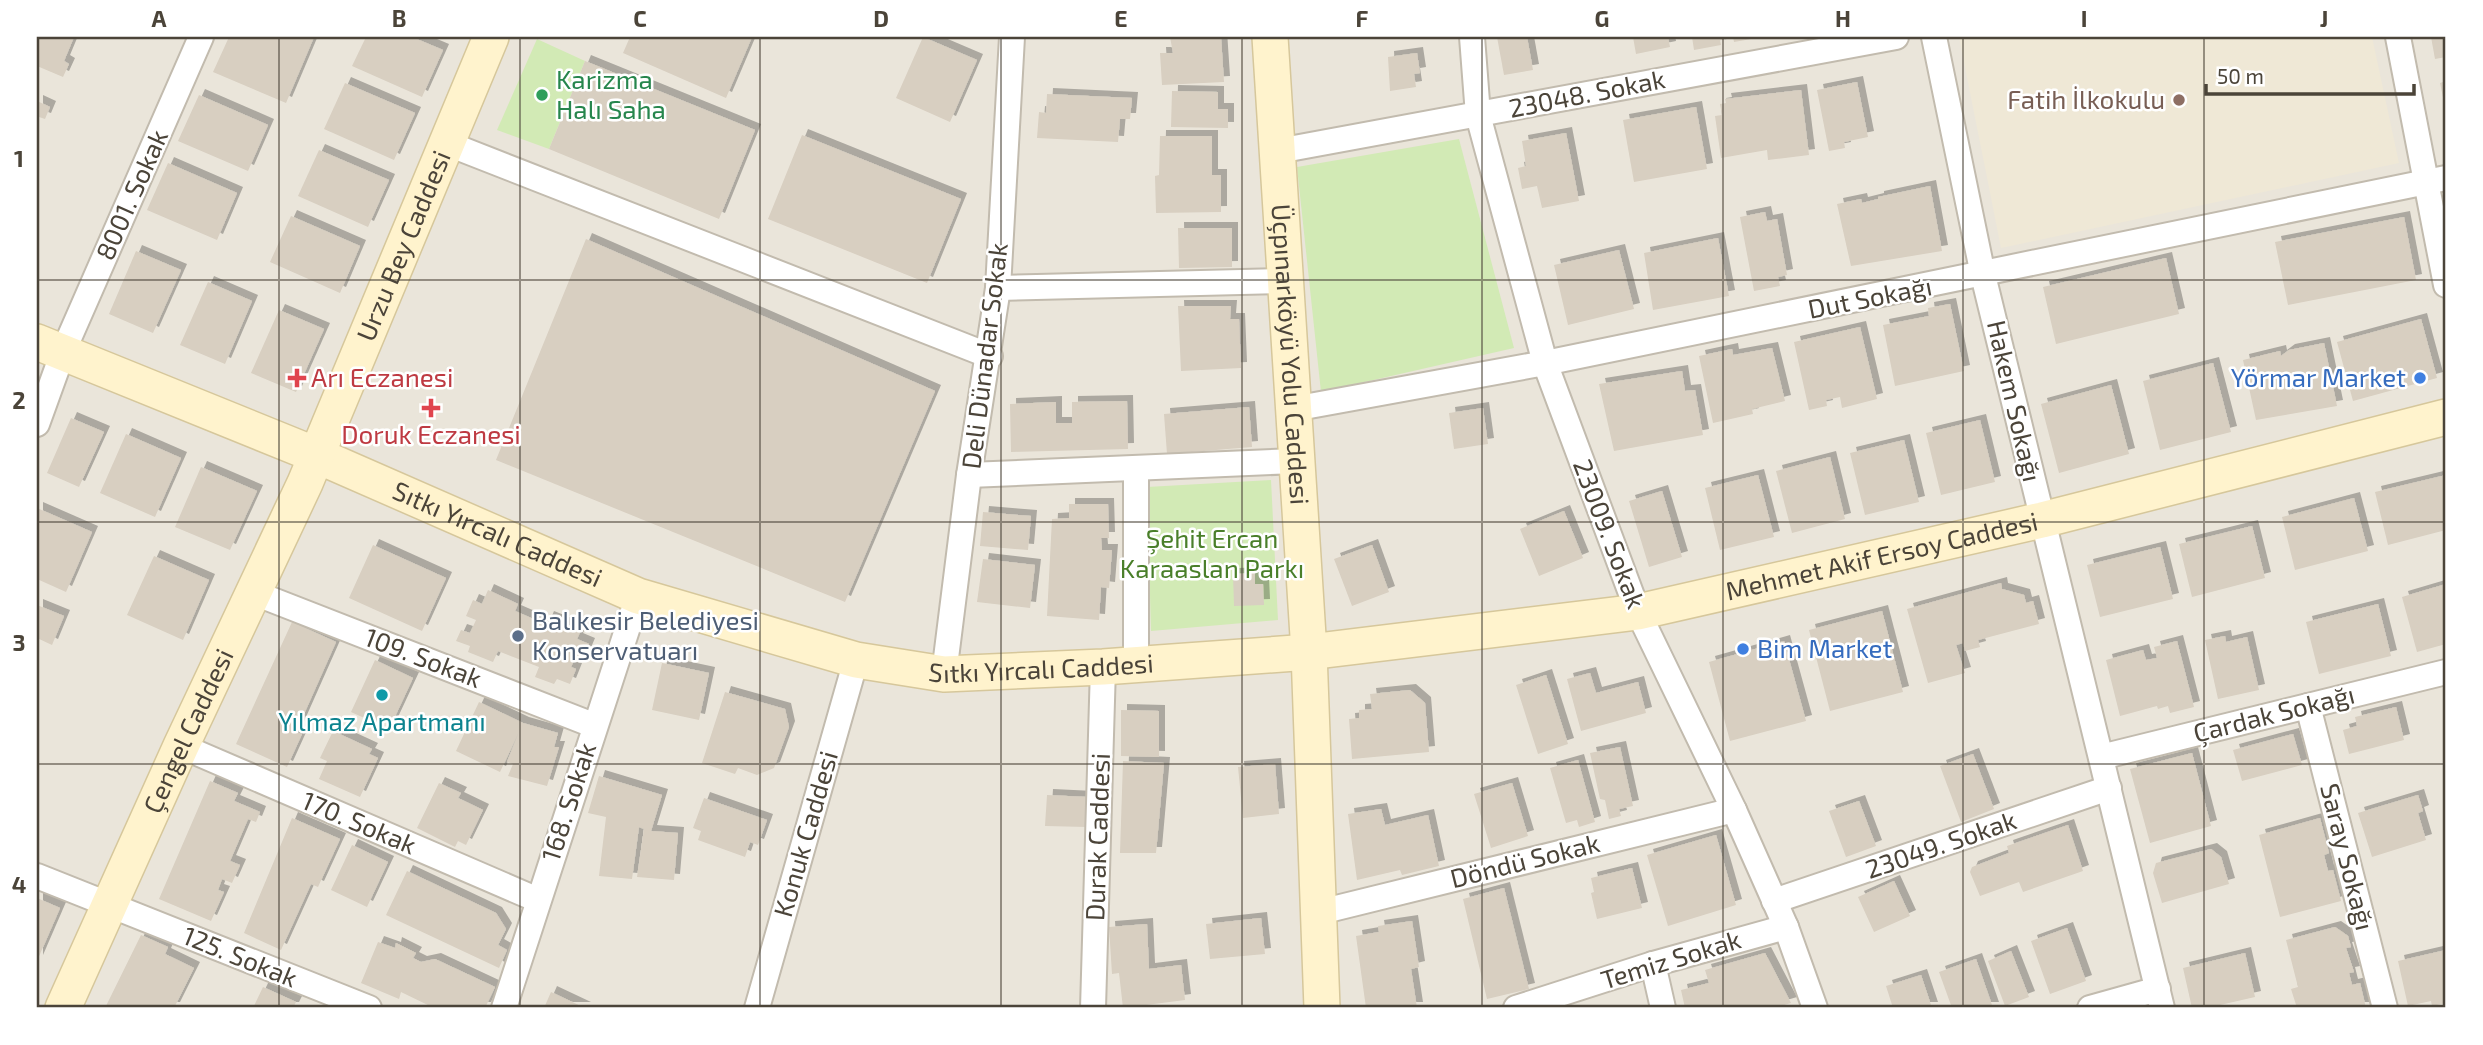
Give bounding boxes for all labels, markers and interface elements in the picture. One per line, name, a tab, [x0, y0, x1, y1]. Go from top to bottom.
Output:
text: A	[151, 4, 167, 32]
text: B	[392, 4, 406, 32]
text: C	[633, 4, 647, 32]
text: D	[873, 4, 889, 32]
text: E	[1114, 4, 1128, 32]
text: F	[1356, 4, 1369, 32]
text: G	[1595, 4, 1609, 32]
text: H	[1835, 4, 1851, 32]
text: I	[2081, 4, 2087, 32]
text: J	[2320, 4, 2328, 32]
scale bar	[2206, 52, 2415, 96]
street label: 23048. Sokak	[1506, 62, 1667, 123]
place label: Karizma Halı Saha	[556, 63, 666, 124]
text: 50 m	[2217, 63, 2264, 88]
place label: Fatih İlkokulu	[2007, 83, 2165, 114]
marker: Karizma Halı Saha	[534, 87, 550, 103]
marker: Fatih İlkokulu	[2171, 92, 2187, 108]
street label: 8001. Sokak	[88, 124, 173, 264]
text: 1	[14, 144, 24, 172]
street label: Urzu Bey Caddesi	[349, 146, 456, 345]
street label: Üçpınarköyü Yolu Caddesi	[1266, 203, 1317, 506]
street label: Deli Dünadar Sokak	[954, 241, 1013, 471]
street label: Dut Sokağı	[1805, 269, 1934, 324]
street label: Hakem Sokağı	[1982, 317, 2049, 484]
place label: Arı Eczanesi	[311, 361, 453, 392]
place label: Yörmar Market	[2231, 361, 2406, 392]
marker: Arı Eczanesi	[289, 370, 305, 386]
marker: Yörmar Market	[2412, 370, 2428, 386]
text: 2	[12, 386, 26, 414]
marker: Doruk Eczanesi	[423, 400, 439, 416]
place label: Doruk Eczanesi	[341, 418, 521, 449]
street label: 23009. Sokak	[1568, 455, 1653, 612]
street label: Sıtkı Yırcalı Caddesi	[389, 474, 607, 592]
street label: Mehmet Akif Ersoy Caddesi	[1722, 504, 2041, 606]
park label: Şehit Ercan Karaaslan Parkı	[1120, 522, 1304, 583]
place label: Balıkesir Belediyesi Konservatuarı	[532, 604, 759, 665]
street label: 109. Sokak	[361, 620, 486, 693]
text: 3	[12, 628, 26, 656]
marker: Balıkesir Belediyesi Konservatuarı	[510, 628, 526, 644]
place label: Bim Market	[1757, 632, 1892, 663]
marker: Bim Market	[1735, 641, 1751, 657]
street label: Çengel Caddesi	[136, 643, 239, 818]
street label: Sıtkı Yırcalı Caddesi	[926, 646, 1155, 688]
street label: Çardak Sokağı	[2190, 678, 2358, 749]
marker: Yılmaz Apartmanı	[374, 687, 390, 703]
place label: Yılmaz Apartmanı	[278, 705, 486, 736]
street label: 168. Sokak	[534, 738, 601, 865]
street label: Konuk Caddesi	[766, 747, 843, 920]
street label: Durak Caddesi	[1078, 752, 1115, 921]
street label: Saray Sokağı	[2315, 780, 2382, 933]
street label: 170. Sokak	[298, 784, 421, 860]
street label: 23049. Sokak	[1861, 803, 2020, 884]
street label: Döndü Sokak	[1447, 826, 1603, 893]
text: 4	[12, 870, 26, 898]
street label: 125. Sokak	[179, 919, 302, 993]
street label: Temiz Sokak	[1597, 923, 1744, 995]

